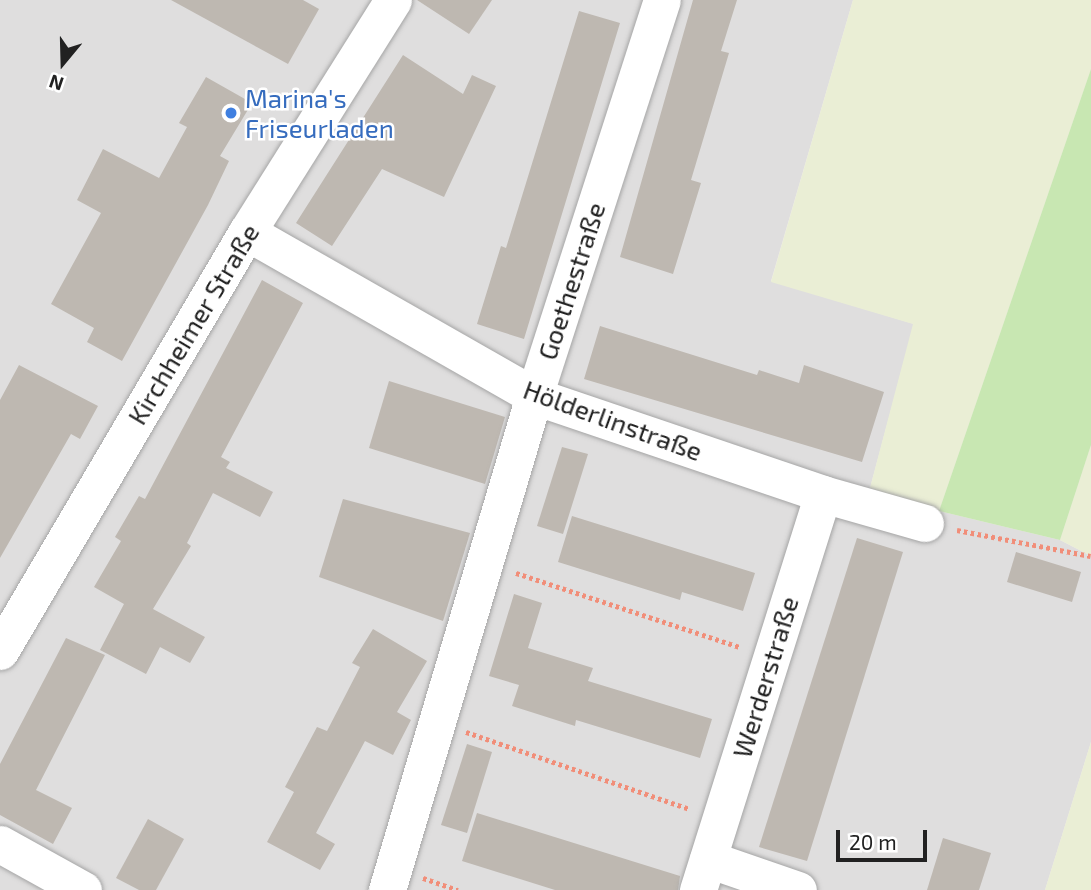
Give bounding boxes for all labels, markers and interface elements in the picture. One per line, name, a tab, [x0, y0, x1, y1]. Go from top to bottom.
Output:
north arrow	[28, 28, 98, 98]
text: N	[46, 70, 66, 96]
place label: Marina's Friseurladen	[245, 82, 394, 144]
marker: Marina's Friseurladen	[223, 105, 239, 121]
street label: Goethestraße	[531, 198, 611, 364]
street label: Kirchheimer Straße	[121, 218, 265, 430]
street label: Hölderlinstraße	[519, 373, 707, 467]
street label: Werderstraße	[726, 593, 804, 761]
scale bar	[839, 816, 930, 860]
text: 20 m	[849, 829, 897, 854]

